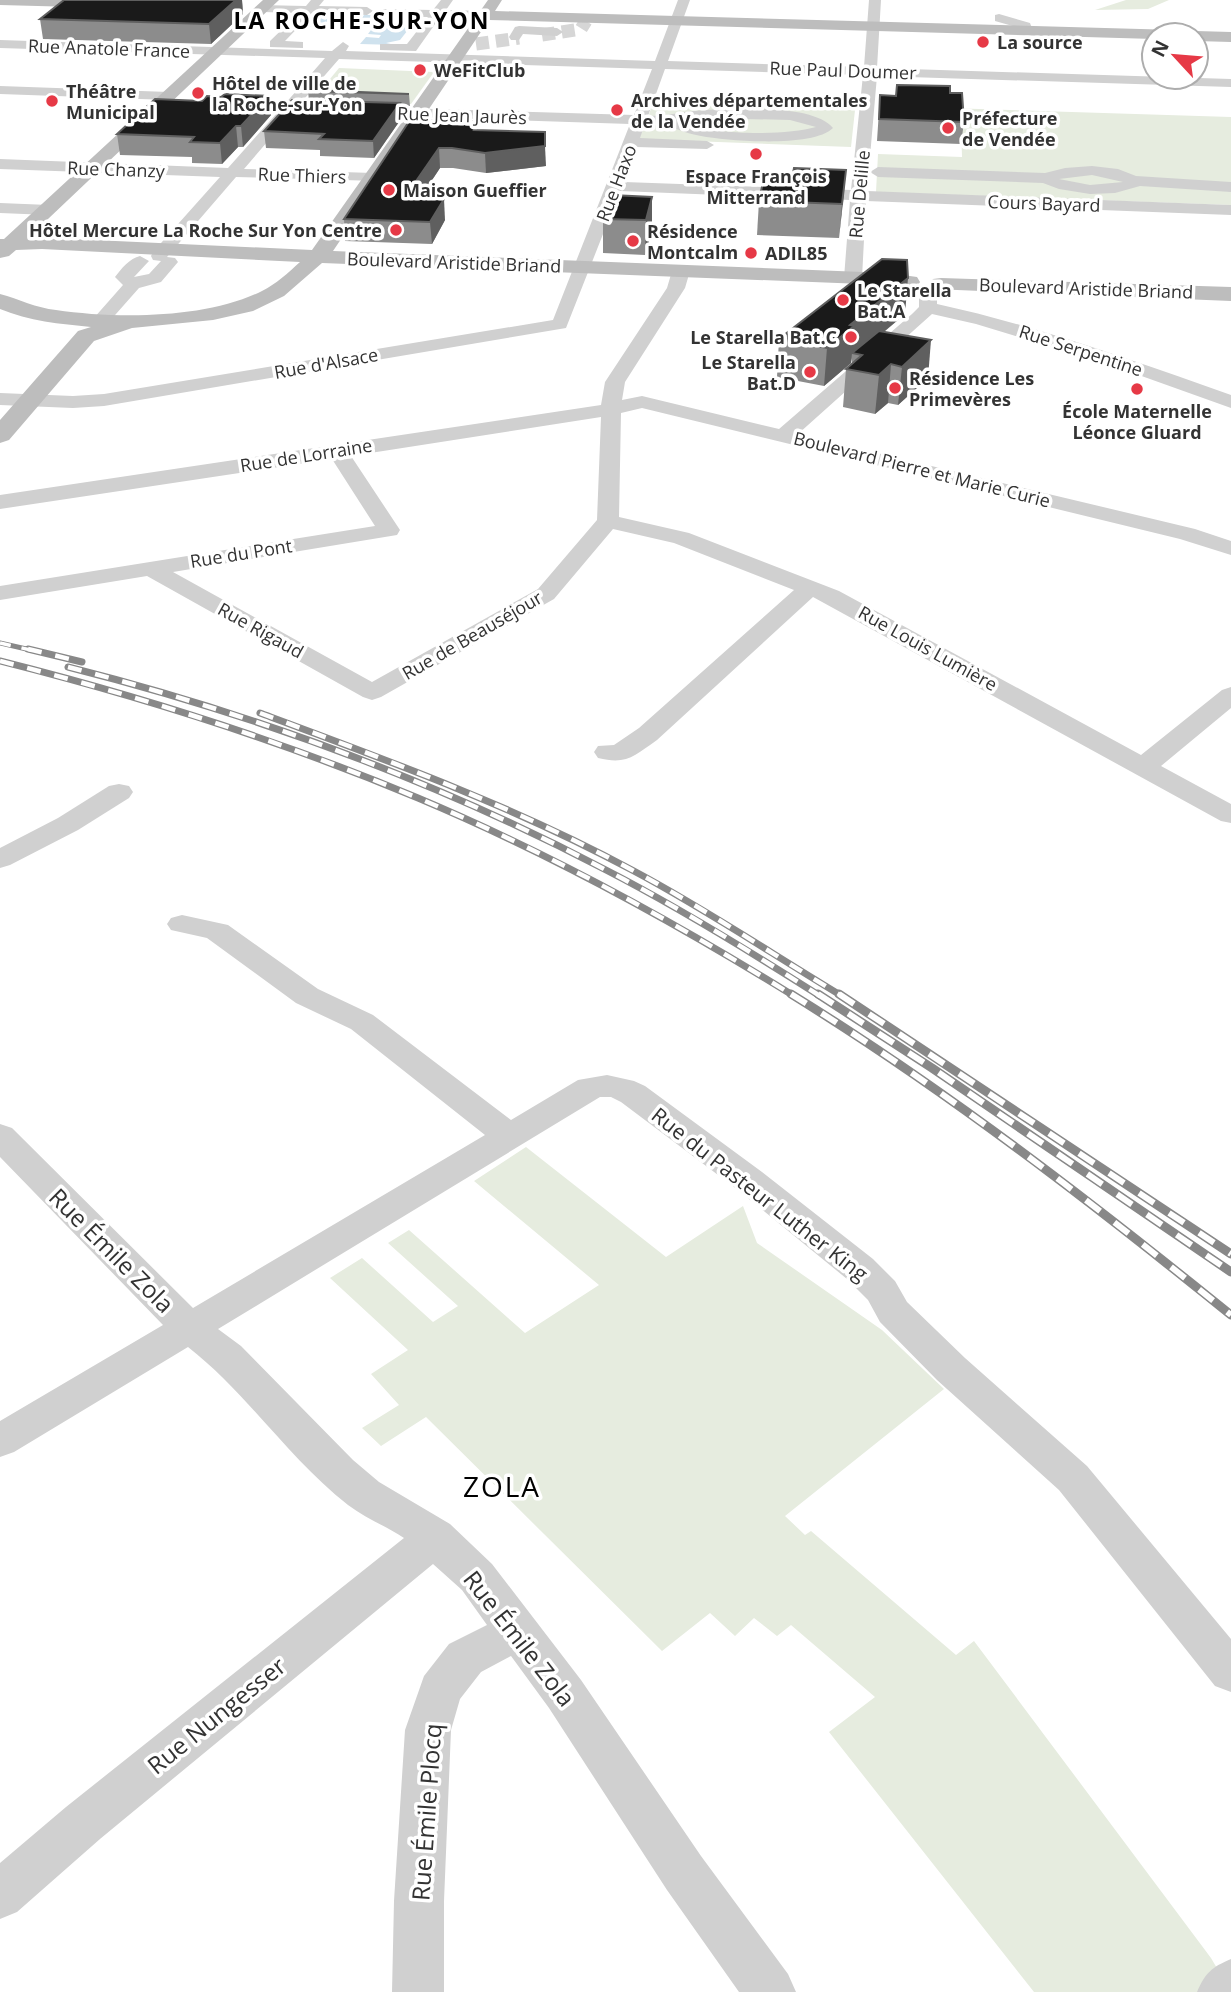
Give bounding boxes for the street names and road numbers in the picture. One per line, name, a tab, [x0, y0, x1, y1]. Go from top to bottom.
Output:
street label: Rue Anatole France	[27, 33, 191, 63]
street label: Rue Paul Doumer	[769, 55, 918, 85]
street label: Rue Jean Jaurès	[397, 101, 527, 129]
street label: Rue Haxo	[590, 141, 642, 225]
street label: Rue Delille	[843, 149, 875, 239]
street label: Rue Chanzy	[67, 155, 166, 183]
street label: Rue Thiers	[257, 161, 347, 189]
street label: Cours Bayard	[987, 189, 1101, 217]
street label: Boulevard Aristide Briand	[346, 246, 562, 278]
street label: Boulevard Aristide Briand	[978, 272, 1194, 304]
street label: Rue Serpentine	[1016, 319, 1146, 381]
street label: Rue d'Alsace	[272, 342, 380, 384]
street label: Boulevard Pierre et Marie Curie	[791, 425, 1053, 513]
street label: Rue de Lorraine	[238, 433, 374, 477]
street label: Rue du Pont	[188, 533, 294, 573]
street label: Rue de Beauséjour	[398, 585, 547, 685]
street label: Rue Rigaud	[214, 597, 308, 663]
street label: Rue Louis Lumière	[854, 600, 1002, 696]
street label: Rue du Pasteur Luther King	[646, 1101, 874, 1287]
street label: Rue Émile Zola	[42, 1180, 182, 1320]
street label: Rue Émile Zola	[456, 1563, 584, 1713]
street label: Rue Nungesser	[140, 1649, 292, 1781]
street label: Rue Émile Plocq	[403, 1722, 449, 1902]

